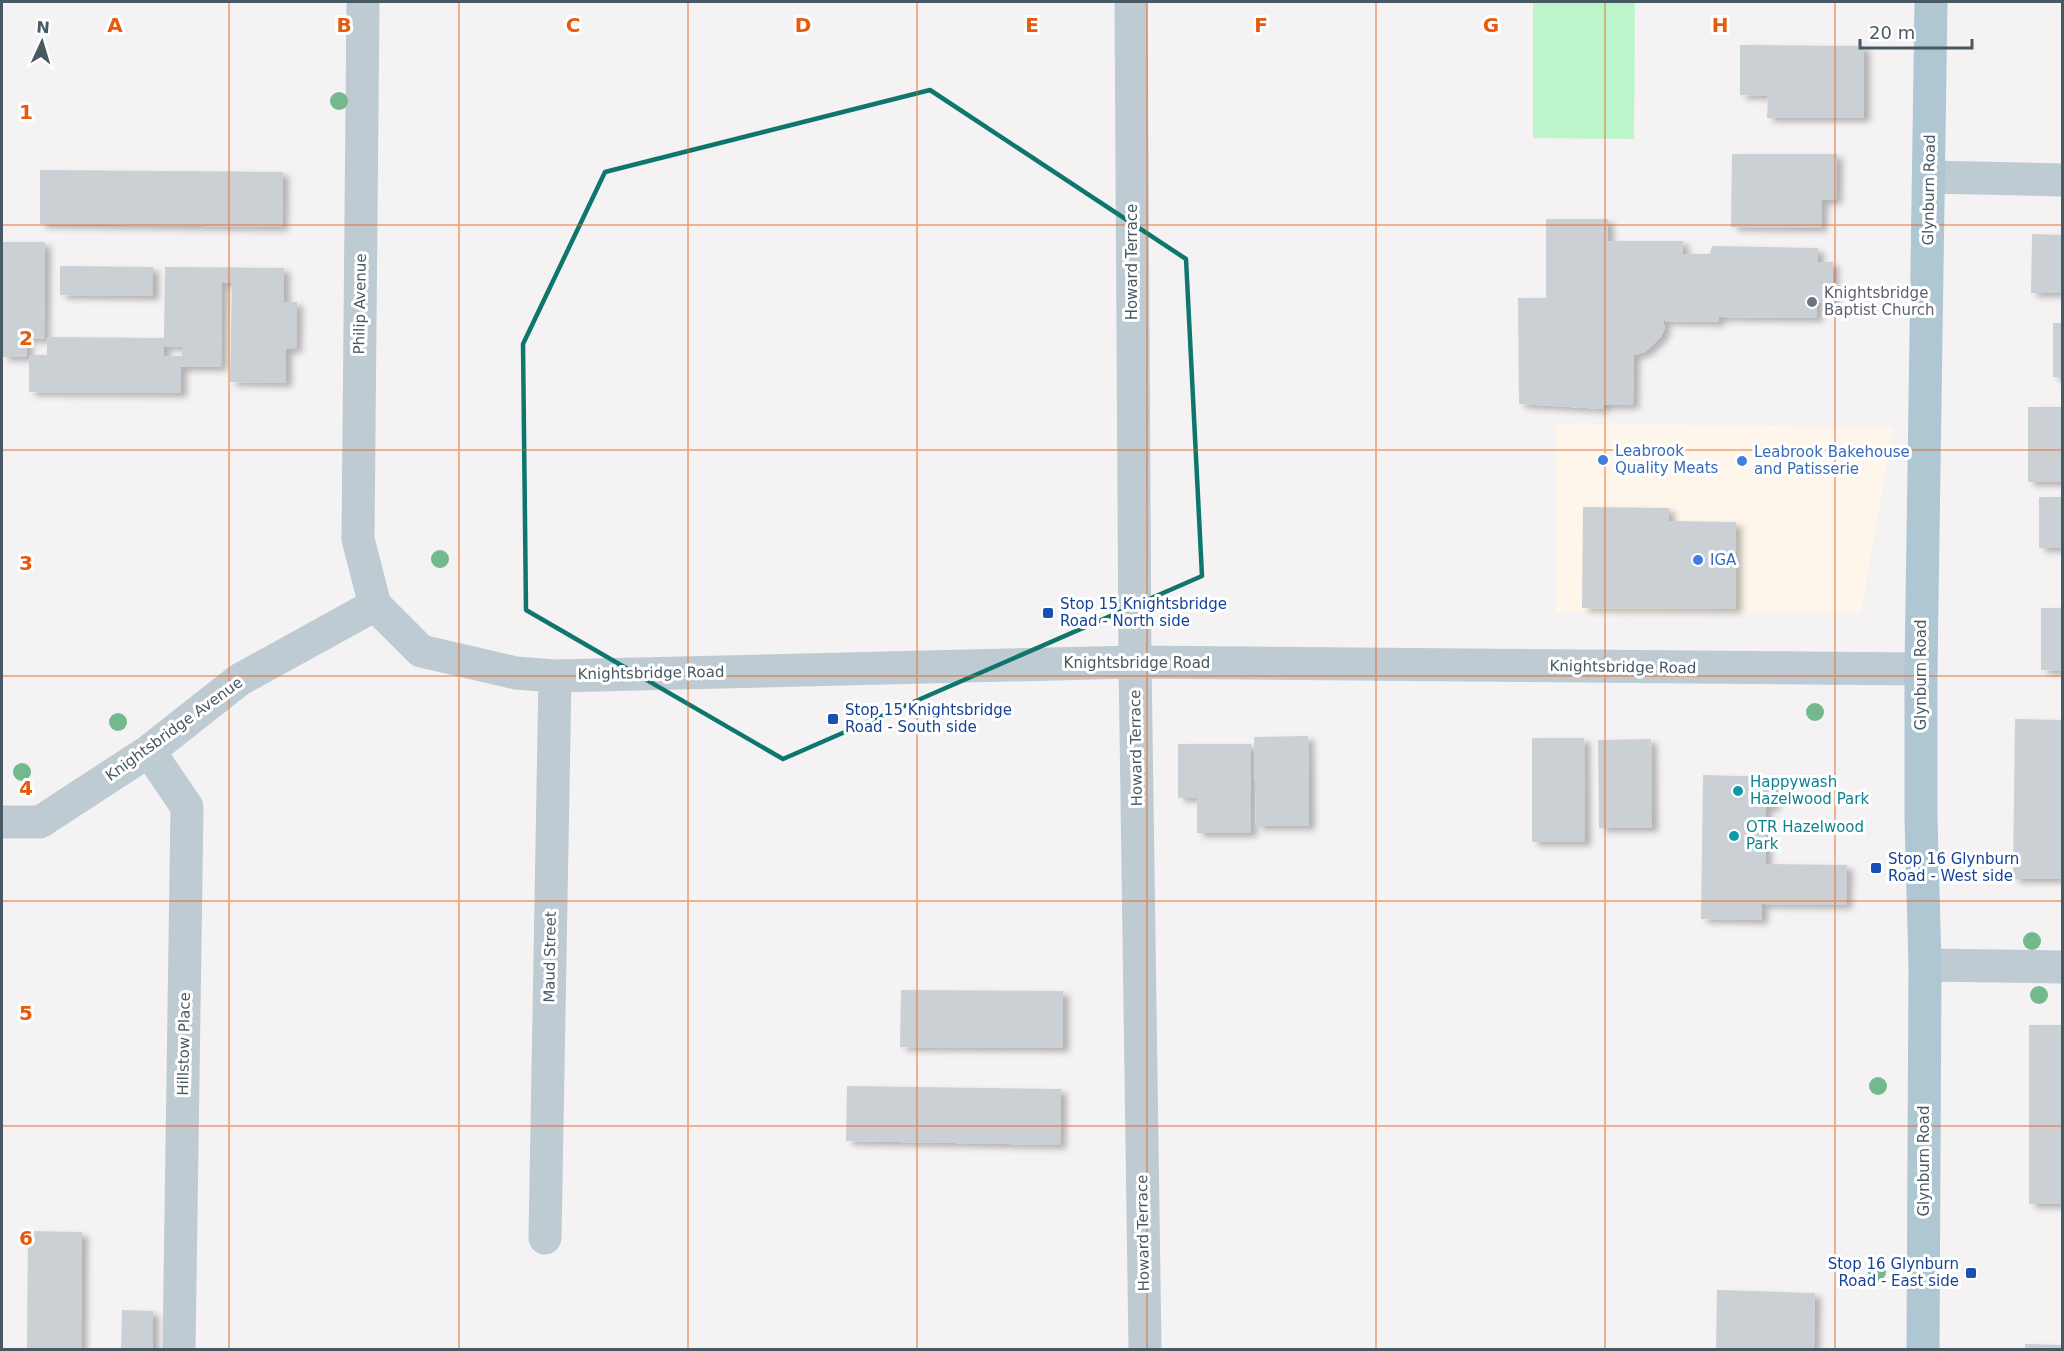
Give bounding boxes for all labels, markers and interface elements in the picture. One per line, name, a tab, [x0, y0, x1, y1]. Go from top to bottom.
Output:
north arrow	[12, 12, 72, 72]
scale bar	[1860, 12, 1972, 50]
text: A	[107, 13, 123, 37]
text: B	[336, 13, 352, 37]
text: C	[566, 13, 580, 37]
text: D	[795, 13, 811, 37]
text: E	[1025, 13, 1039, 37]
text: F	[1254, 13, 1268, 37]
text: G	[1483, 13, 1499, 37]
text: H	[1712, 13, 1728, 37]
text: N	[36, 18, 50, 37]
text: 20 m	[1869, 22, 1915, 43]
text: 1	[19, 100, 33, 124]
street label: Glynburn Road	[1919, 134, 1939, 246]
street label: Howard Terrace	[1123, 204, 1141, 320]
street label: Philip Avenue	[350, 253, 370, 355]
place label: Knightsbridge Baptist Church	[1824, 284, 1935, 319]
marker: Knightsbridge Baptist Church	[1805, 295, 1819, 309]
text: 2	[19, 326, 33, 350]
place label: Leabrook Quality Meats	[1615, 442, 1719, 477]
place label: Leabrook Bakehouse and Patisserie	[1754, 443, 1910, 478]
marker: Leabrook Quality Meats	[1596, 453, 1610, 467]
marker: Leabrook Bakehouse and Patisserie	[1735, 454, 1749, 468]
text: 3	[19, 551, 33, 575]
place label: IGA	[1710, 551, 1737, 569]
marker: IGA	[1691, 553, 1705, 567]
place label: Stop 15 Knightsbridge Road - North side	[1060, 595, 1227, 630]
marker: Stop 15 Knightsbridge Road - North side	[1041, 606, 1055, 620]
street label: Glynburn Road	[1912, 619, 1930, 731]
street label: Knightsbridge Road	[1064, 654, 1210, 672]
street label: Knightsbridge Road	[1549, 657, 1697, 677]
street label: Knightsbridge Road	[577, 663, 725, 683]
street label: Knightsbridge Avenue	[102, 673, 246, 785]
street label: Howard Terrace	[1126, 690, 1146, 806]
place label: Stop 15 Knightsbridge Road - South side	[845, 701, 1012, 736]
marker: Stop 15 Knightsbridge Road - South side	[826, 712, 840, 726]
place label: Happywash Hazelwood Park	[1750, 773, 1869, 808]
text: 4	[19, 776, 33, 800]
marker: Happywash Hazelwood Park	[1731, 784, 1745, 798]
place label: OTR Hazelwood Park	[1746, 818, 1864, 853]
marker: OTR Hazelwood Park	[1727, 829, 1741, 843]
place label: Stop 16 Glynburn Road - West side	[1888, 850, 2019, 885]
marker: Stop 16 Glynburn Road - West side	[1869, 861, 1883, 875]
street label: Maud Street	[540, 911, 560, 1003]
street label: Hillstow Place	[174, 992, 194, 1096]
text: 5	[19, 1001, 33, 1025]
street label: Glynburn Road	[1915, 1105, 1933, 1217]
street label: Howard Terrace	[1133, 1175, 1153, 1291]
text: 6	[19, 1226, 33, 1250]
place label: Stop 16 Glynburn Road - East side	[1828, 1255, 1959, 1290]
marker: Stop 16 Glynburn Road - East side	[1964, 1266, 1978, 1280]

